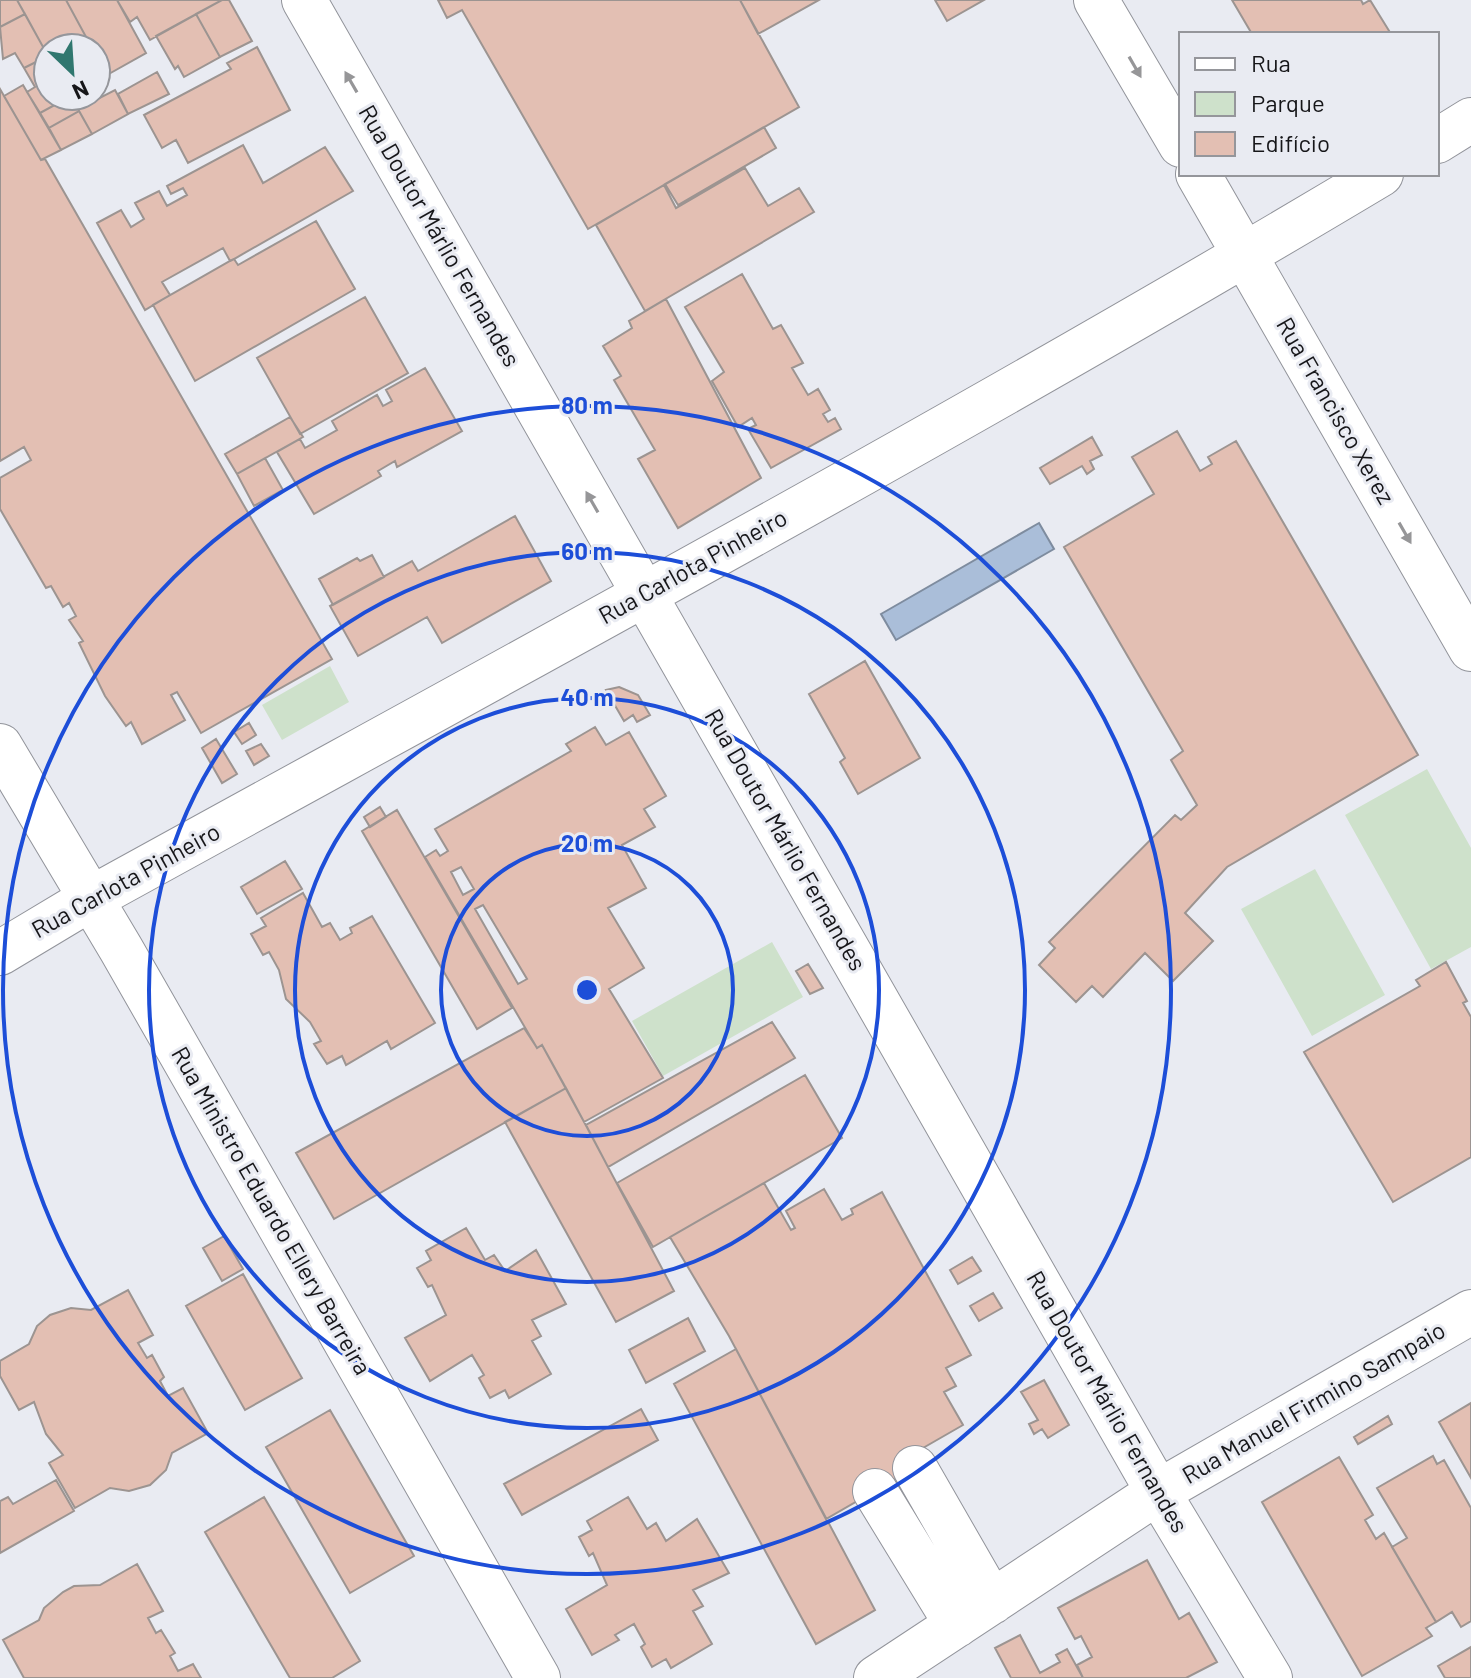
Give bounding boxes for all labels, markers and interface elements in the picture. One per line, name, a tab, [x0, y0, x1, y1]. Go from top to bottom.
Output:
north arrow	[32, 32, 112, 112]
legend	[1179, 32, 1439, 176]
text: Rua	[1251, 48, 1291, 77]
one-way arrow	[1128, 56, 1142, 78]
one-way arrow	[344, 71, 358, 94]
text: N	[69, 76, 93, 106]
text: Parque	[1251, 88, 1325, 117]
street label: Rua Doutor Márlio Fernandes	[353, 99, 527, 371]
text: Edifício	[1251, 128, 1330, 157]
street label: Rua Francisco Xerez	[1271, 312, 1402, 509]
text: 80 m	[561, 390, 613, 419]
one-way arrow	[585, 491, 599, 513]
street label: Rua Carlota Pinheiro	[593, 502, 792, 629]
one-way arrow	[1398, 522, 1412, 544]
text: 60 m	[561, 536, 613, 565]
text: 40 m	[560, 682, 614, 711]
street label: Rua Doutor Márlio Fernandes	[699, 703, 873, 975]
street label: Rua Carlota Pinheiro	[26, 816, 225, 943]
text: 20 m	[561, 828, 613, 857]
centre of rings	[573, 976, 601, 1004]
street label: Rua Ministro Eduardo Ellery Barreira	[166, 1041, 378, 1379]
street label: Rua Doutor Márlio Fernandes	[1021, 1265, 1195, 1537]
street label: Rua Manuel Firmino Sampaio	[1177, 1314, 1450, 1489]

